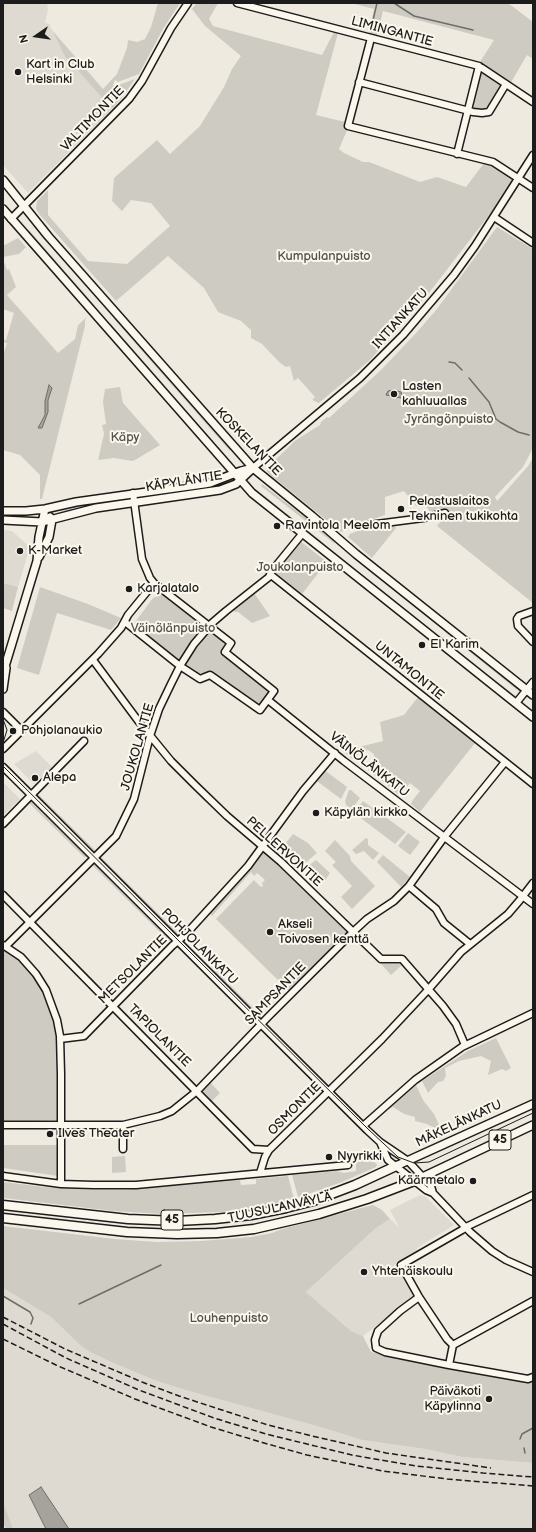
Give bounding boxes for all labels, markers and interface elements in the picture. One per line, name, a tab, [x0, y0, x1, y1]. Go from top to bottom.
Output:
street label: LIMINGANTIE	[349, 14, 435, 50]
north arrow	[16, 16, 56, 56]
text: N	[17, 33, 31, 44]
place label: Kart in Club Helsinki	[26, 57, 95, 88]
marker: Kart in Club Helsinki	[13, 67, 23, 77]
street label: VALTIMONTIE	[58, 83, 128, 155]
park label: Kumpulanpuisto	[277, 249, 371, 265]
street label: INTIANKATU	[370, 286, 432, 352]
place label: Lasten kahluuallas	[402, 379, 467, 410]
marker: Lasten kahluuallas	[389, 389, 399, 399]
street label: KOSKELANTIE	[212, 405, 284, 479]
park label: Jyrängönpuisto	[404, 412, 494, 428]
park label: Käpy	[111, 430, 139, 446]
street label: KÄPYLÄNTIE	[144, 468, 224, 496]
place label: Pelastuslaitos Tekninen tukikohta	[409, 494, 518, 525]
marker: Pelastuslaitos Tekninen tukikohta	[396, 504, 406, 514]
place label: Ravintola Meelom	[285, 518, 390, 534]
marker: Ravintola Meelom	[272, 521, 282, 531]
place label: K-Market	[28, 543, 82, 559]
marker: K-Market	[15, 546, 25, 556]
park label: Joukolanpuisto	[256, 560, 344, 576]
place label: Karjalatalo	[137, 581, 199, 597]
marker: Karjalatalo	[124, 584, 134, 594]
park label: Väinölänpuisto	[131, 621, 215, 637]
place label: El Karim	[430, 637, 479, 653]
street label: UNTAMONTIE	[371, 638, 447, 704]
marker: El Karim	[417, 640, 427, 650]
street label: JOUKOLANTIE	[118, 702, 158, 792]
place label: Pohjolanaukio	[21, 723, 103, 739]
marker: Pohjolanaukio	[8, 726, 18, 736]
street label: VÄINÖLÄNKATU	[326, 729, 412, 801]
place label: Alepa	[43, 770, 76, 786]
marker: Alepa	[30, 773, 40, 783]
place label: Käpylän kirkko	[324, 805, 408, 821]
marker: Käpylän kirkko	[311, 808, 321, 818]
street label: PELLERVONTIE	[243, 814, 325, 890]
street label: POHJOLANKATU	[157, 905, 241, 989]
place label: Akseli Toivosen kenttä	[278, 917, 369, 948]
marker: Akseli Toivosen kenttä	[265, 927, 275, 937]
street label: METSOLANTIE	[95, 932, 171, 1008]
street label: SAMPSANTIE	[242, 959, 310, 1029]
street label: TAPIOLANTIE	[124, 1001, 194, 1071]
street label: OSMONTIE	[265, 1079, 325, 1139]
street label: MÄKELÄNKATU	[413, 1097, 505, 1151]
place label: Ilves Theater	[58, 1126, 134, 1142]
marker: Ilves Theater	[45, 1129, 55, 1139]
road number: 45	[489, 1130, 511, 1150]
place label: Nyyrikki	[337, 1149, 382, 1165]
marker: Nyyrikki	[324, 1152, 334, 1162]
place label: Käärmetalo	[398, 1173, 465, 1189]
marker: Käärmetalo	[468, 1176, 478, 1186]
street label: TUUSULANVÄYLÄ	[227, 1189, 333, 1227]
road number: 45	[161, 1210, 183, 1230]
place label: Yhtenäiskoulu	[372, 1264, 453, 1280]
marker: Yhtenäiskoulu	[359, 1267, 369, 1277]
park label: Louhenpuisto	[190, 1311, 268, 1327]
place label: Päiväkoti Käpylinna	[424, 1384, 481, 1415]
marker: Päiväkoti Käpylinna	[484, 1394, 494, 1404]

